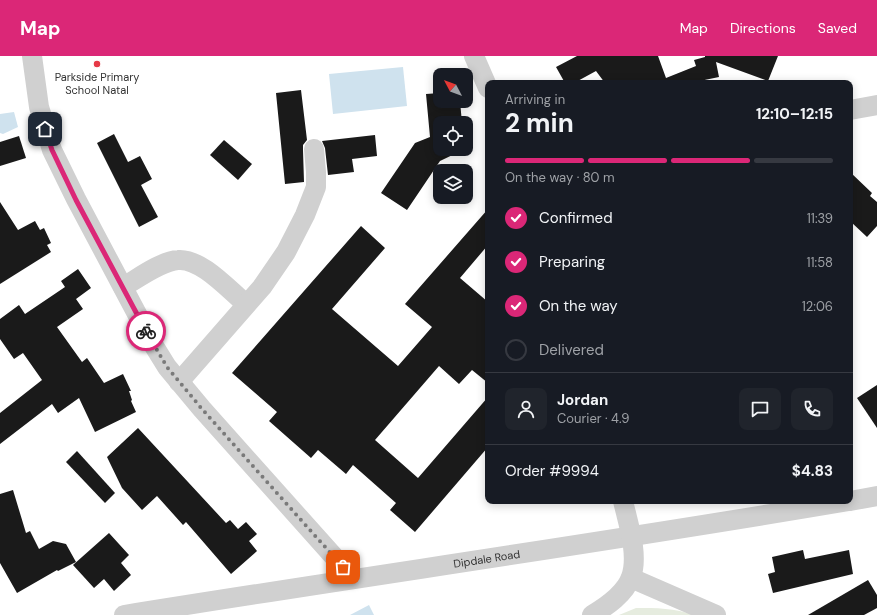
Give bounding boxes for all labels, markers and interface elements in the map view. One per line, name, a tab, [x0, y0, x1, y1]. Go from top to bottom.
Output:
text: Map	[20, 16, 60, 41]
text: Map	[680, 19, 708, 37]
text: Directions	[730, 19, 796, 37]
text: Saved	[818, 19, 857, 37]
marker: Parkside Primary School Natal	[92, 59, 102, 69]
north arrow	[433, 68, 473, 108]
map controls	[433, 68, 473, 204]
place label: Parkside Primary School Natal	[55, 70, 139, 97]
text: Arriving in	[505, 91, 565, 108]
text: 12:10–12:15	[756, 104, 833, 124]
text: 2 min	[505, 106, 574, 140]
pin	[28, 112, 62, 146]
button: locate	[433, 116, 473, 156]
icon: home	[34, 118, 56, 140]
button: layers	[433, 164, 473, 204]
text: On the way · 80 m	[505, 169, 615, 186]
icon: check	[505, 207, 527, 229]
text: Confirmed	[539, 208, 613, 228]
text: 11:39	[807, 210, 833, 227]
icon: check	[505, 251, 527, 273]
text: Preparing	[539, 252, 605, 272]
text: 11:58	[806, 254, 833, 271]
icon: check	[505, 295, 527, 317]
text: On the way	[539, 296, 618, 316]
text: 12:06	[802, 298, 833, 315]
courier	[126, 311, 166, 351]
icon: bike	[135, 320, 157, 342]
text: Delivered	[539, 340, 604, 360]
button: person	[505, 388, 547, 430]
button: chat	[739, 388, 781, 430]
button: phone	[791, 388, 833, 430]
text: Jordan	[557, 390, 608, 410]
text: Courier · 4.9	[557, 410, 629, 427]
text: Order #9994	[505, 461, 599, 481]
text: $4.83	[792, 461, 833, 481]
street label: Dipdale Road	[452, 547, 521, 571]
pin	[326, 550, 360, 584]
icon: bag	[332, 556, 354, 578]

